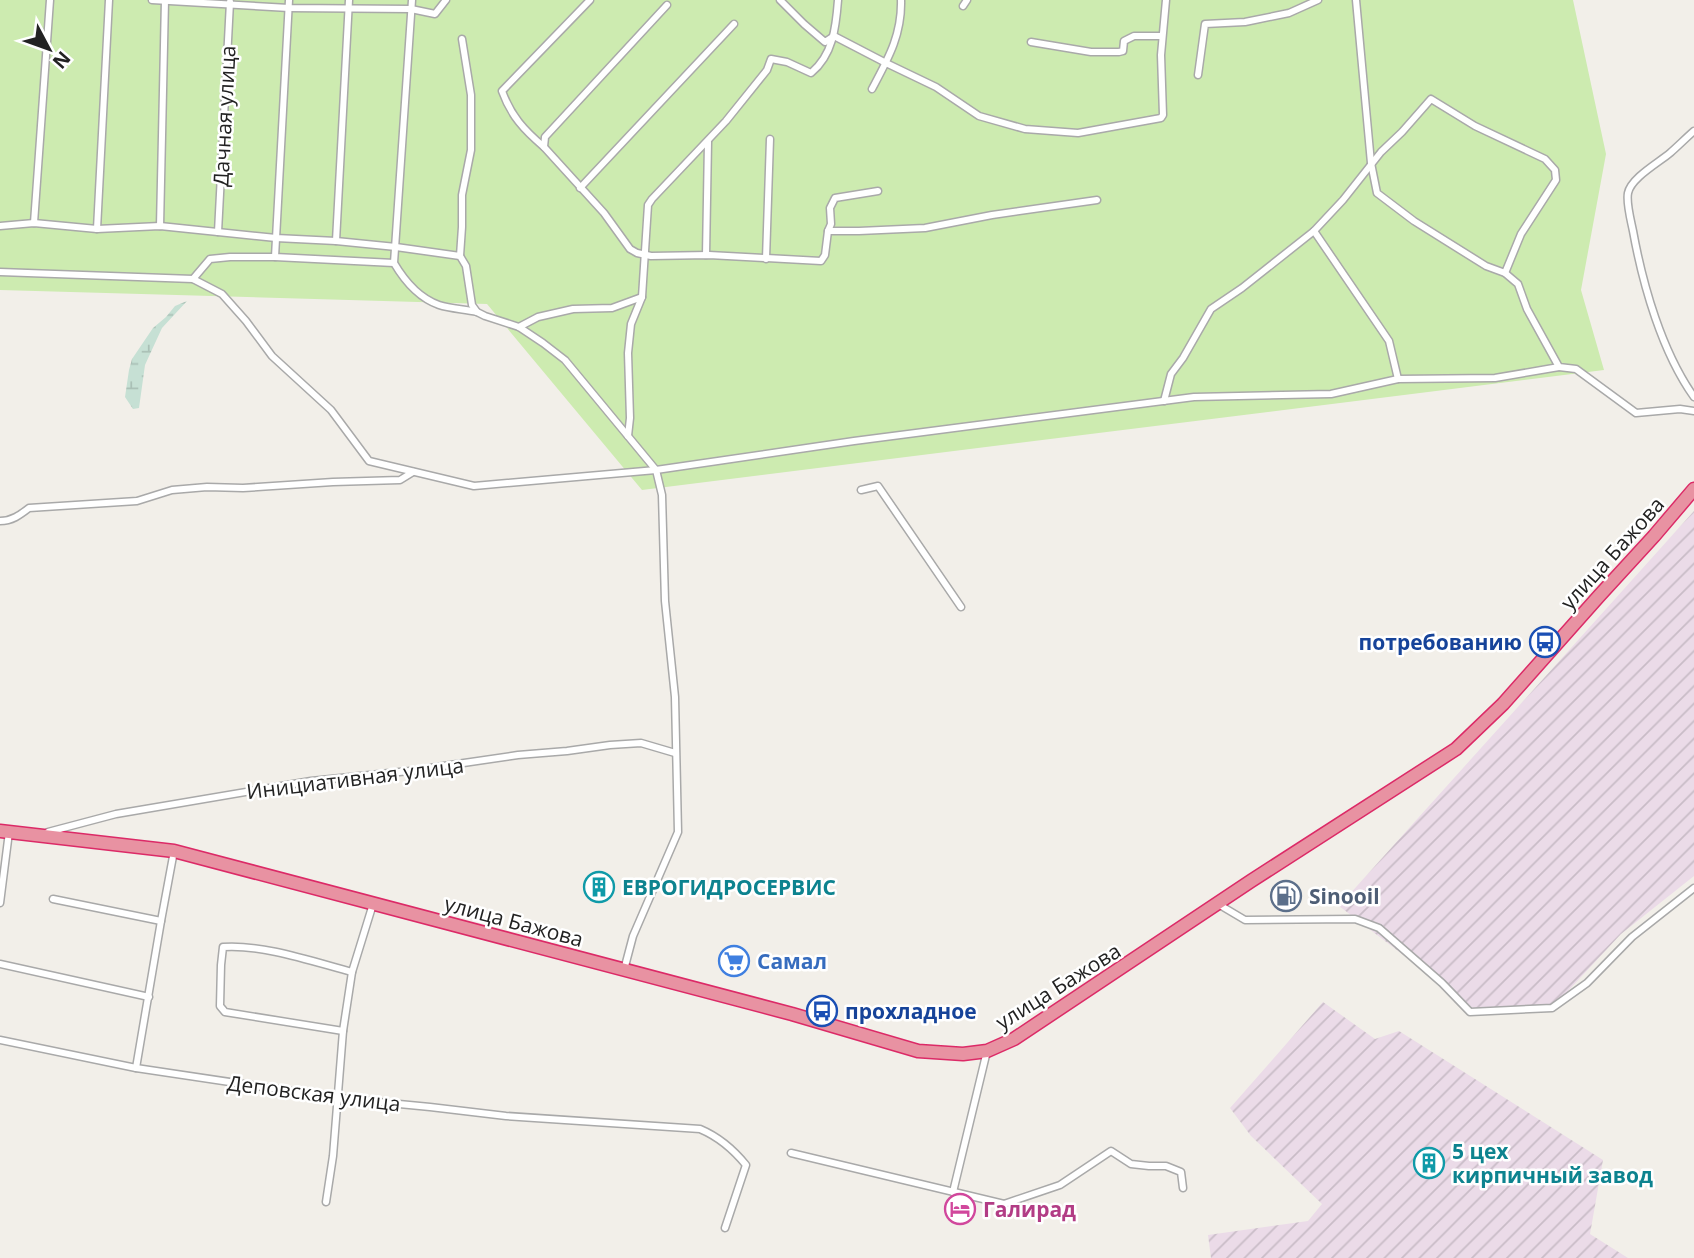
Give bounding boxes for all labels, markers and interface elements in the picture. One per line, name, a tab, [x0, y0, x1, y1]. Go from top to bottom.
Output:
north arrow	[14, 14, 84, 84]
street label: Дачная улица	[206, 45, 242, 187]
text: N	[47, 46, 77, 75]
street label: улица Бажова	[1554, 491, 1670, 615]
bus stop icon: потребованию	[1528, 625, 1562, 659]
place label: потребованию	[1359, 628, 1522, 656]
street label: Инициативная улица	[245, 751, 465, 805]
building icon: ЕВРОГИДРОСЕРВИС	[582, 870, 616, 904]
place label: ЕВРОГИДРОСЕРВИС	[622, 873, 836, 901]
fuel station icon: Sinooil	[1269, 879, 1303, 913]
place label: Sinooil	[1309, 882, 1380, 910]
street label: улица Бажова	[442, 889, 586, 953]
street label: улица Бажова	[990, 936, 1126, 1036]
supermarket icon: Самал	[717, 944, 751, 978]
place label: Самал	[757, 947, 827, 975]
bus stop icon: прохладное	[805, 994, 839, 1028]
place label: прохладное	[845, 997, 977, 1025]
street label: Деповская улица	[226, 1068, 402, 1118]
place label: 5 цех кирпичный завод	[1452, 1137, 1653, 1189]
building icon: 5 цех кирпичный завод	[1412, 1146, 1446, 1180]
hotel icon: Галирад	[943, 1192, 977, 1226]
place label: Галирад	[983, 1195, 1076, 1223]

